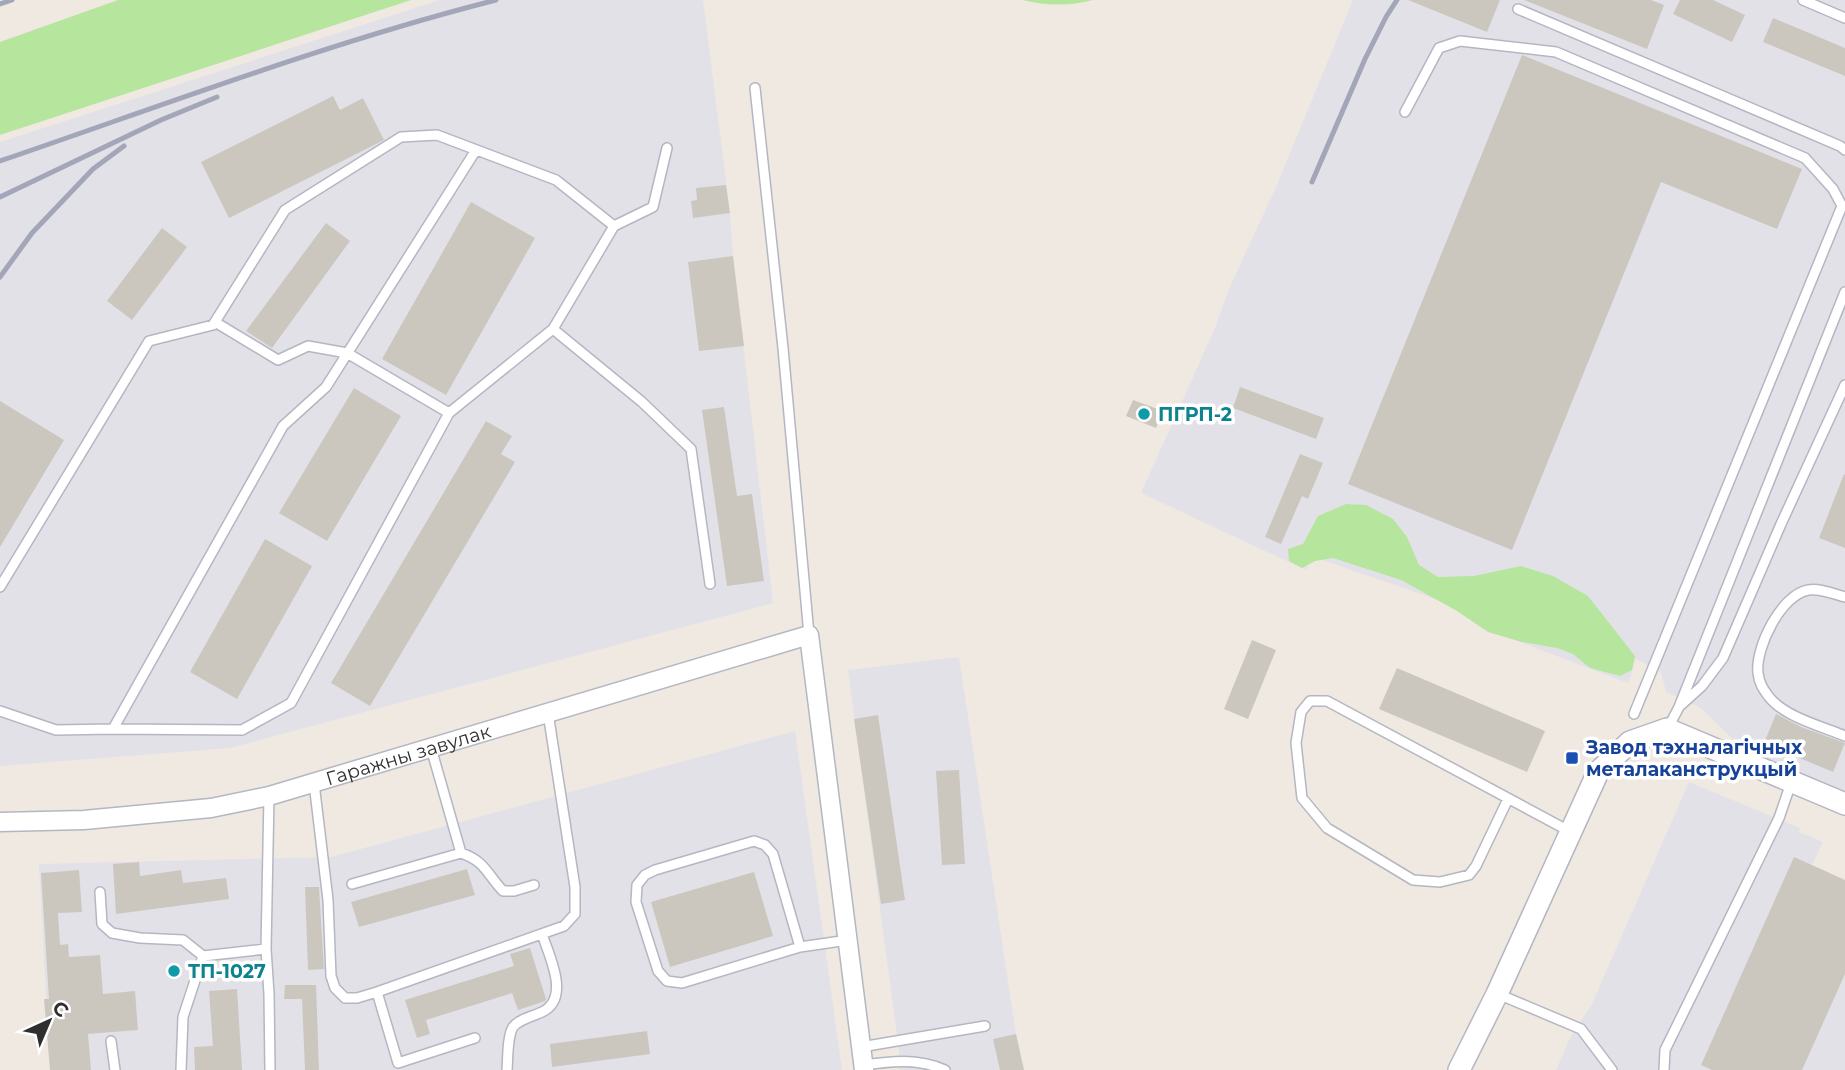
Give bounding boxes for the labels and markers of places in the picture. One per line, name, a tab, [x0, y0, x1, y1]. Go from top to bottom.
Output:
place label: ПГРП-2	[1158, 403, 1232, 426]
marker: ПГРП-2	[1136, 406, 1152, 422]
place label: Завод тэхналагічных металаканструкцый	[1585, 736, 1803, 781]
marker: Завод тэхналагічных металаканструкцый	[1564, 750, 1580, 766]
place label: ТП-1027	[188, 960, 266, 983]
marker: ТП-1027	[166, 963, 182, 979]

